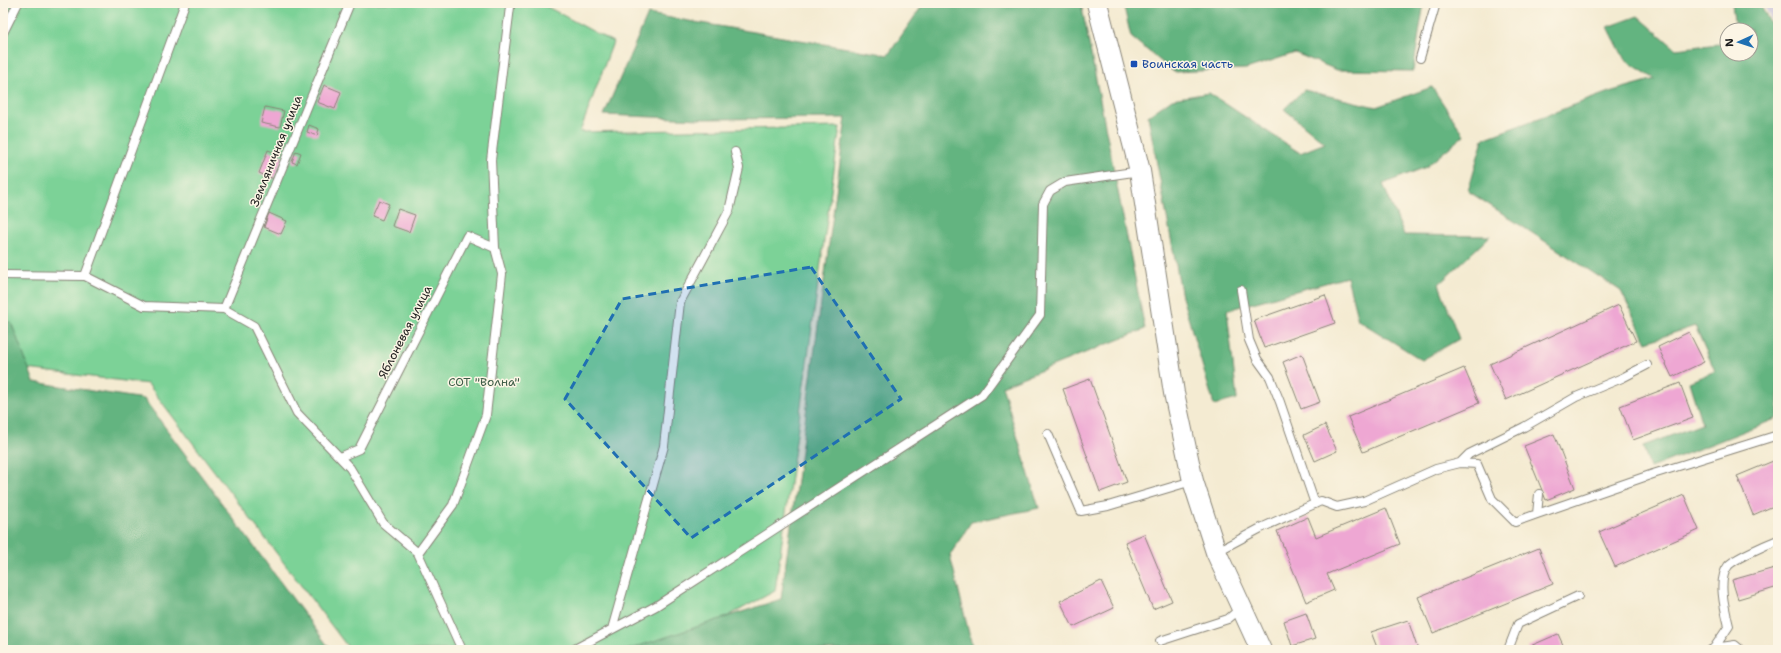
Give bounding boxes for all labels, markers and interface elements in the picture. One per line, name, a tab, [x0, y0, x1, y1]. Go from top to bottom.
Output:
north arrow	[1719, 22, 1759, 62]
text: N	[1722, 37, 1737, 47]
place label: Воинская часть	[1142, 56, 1233, 72]
marker: Воинская часть	[1129, 59, 1139, 69]
street label: Земляничная улица	[246, 92, 306, 209]
street label: Яблоневая улица	[375, 282, 436, 381]
park label: СОТ "Волна"	[448, 374, 520, 390]

